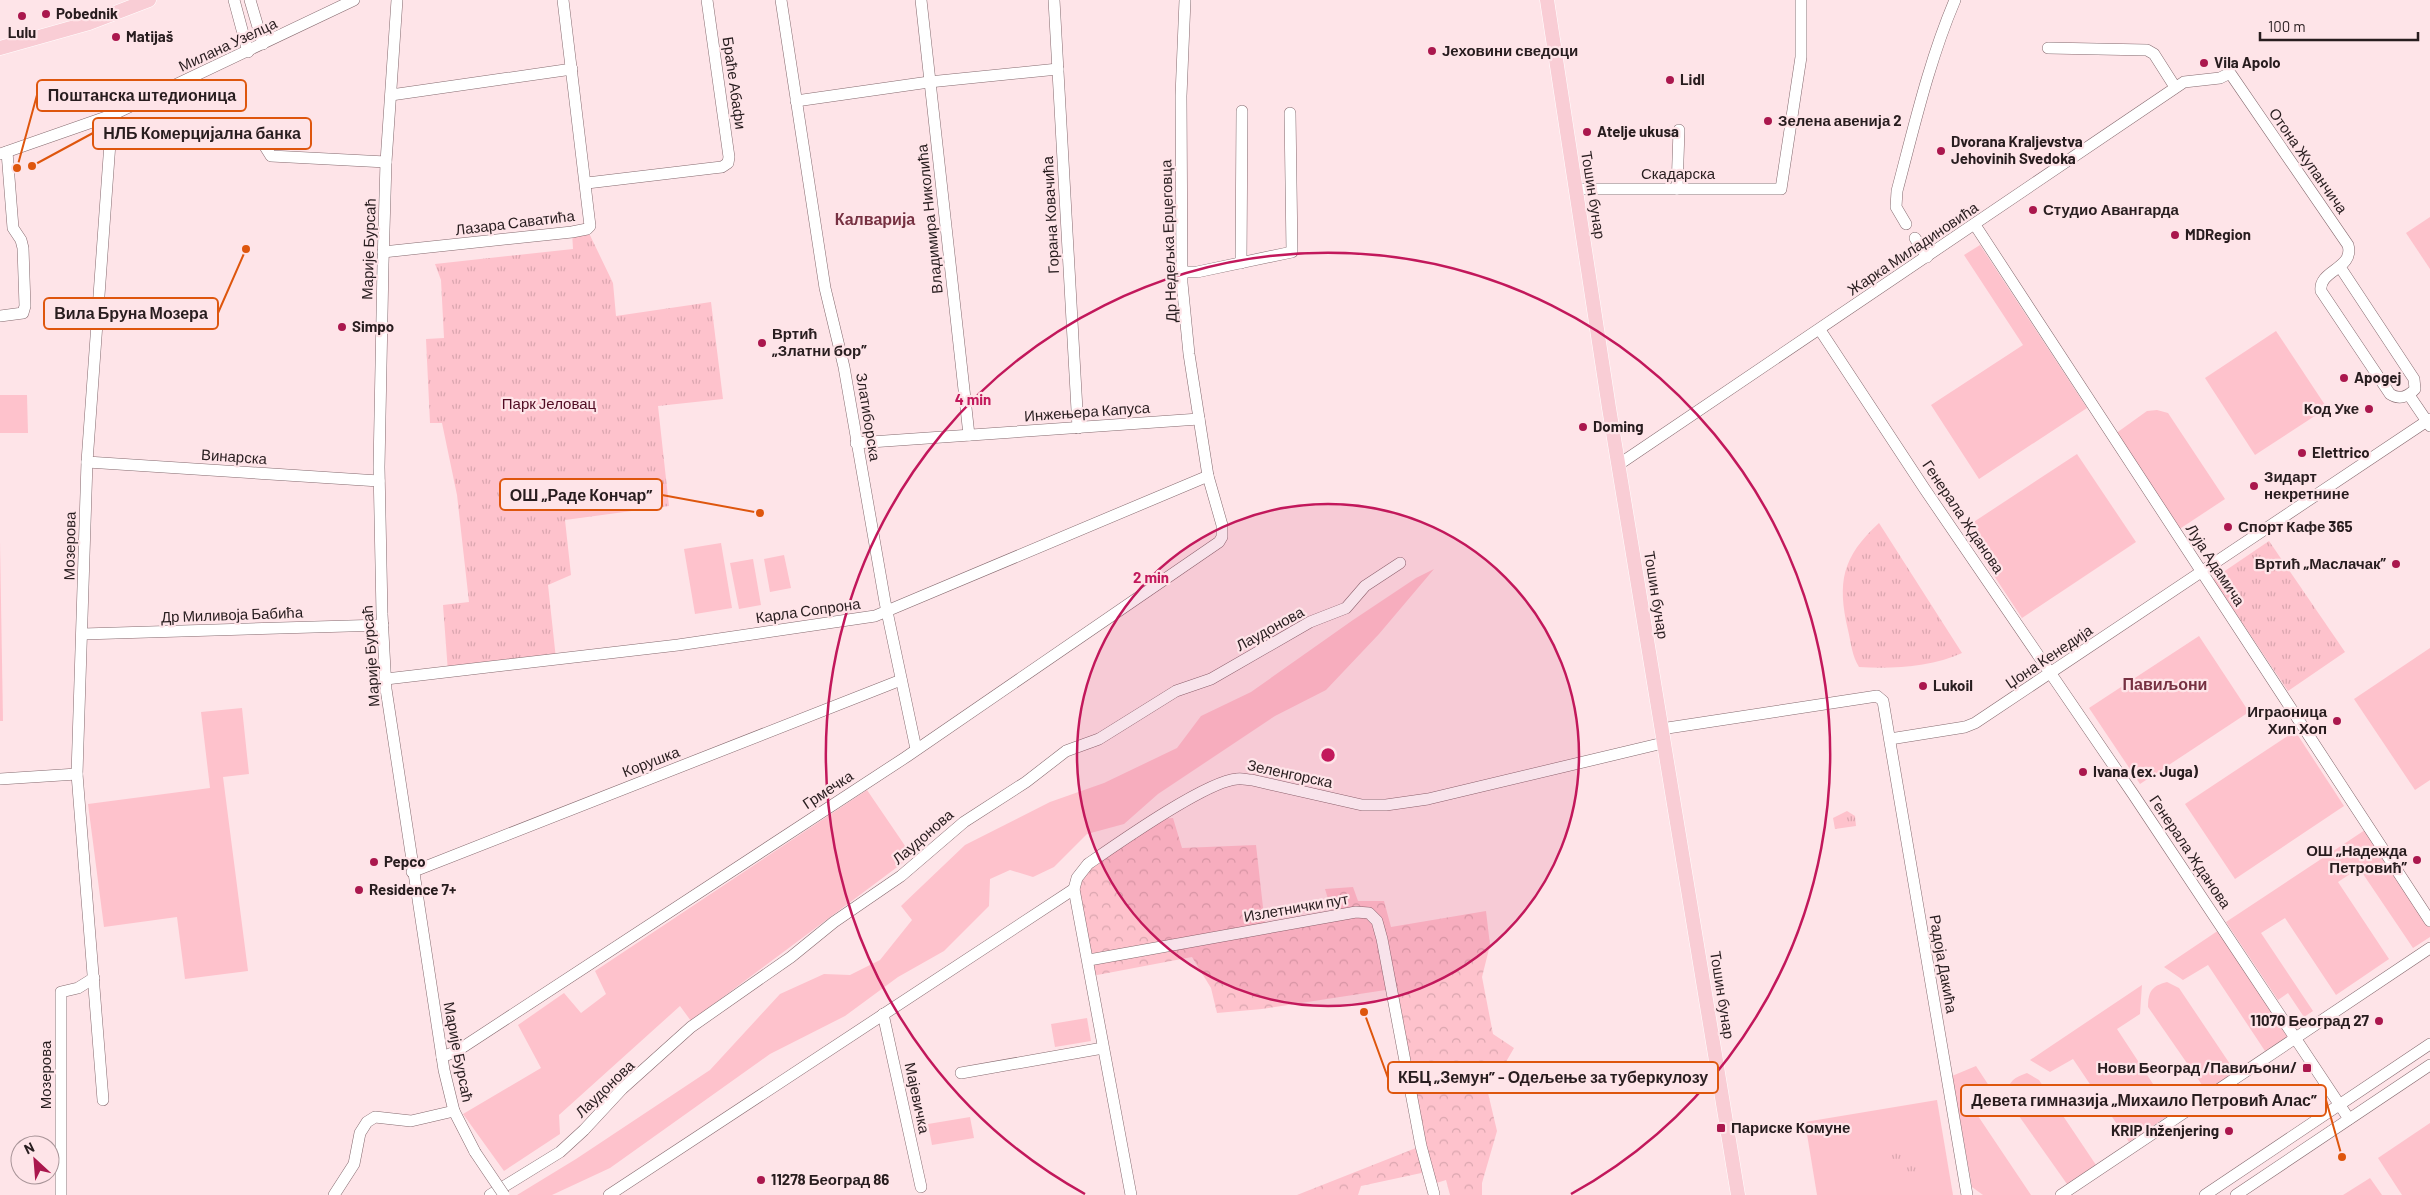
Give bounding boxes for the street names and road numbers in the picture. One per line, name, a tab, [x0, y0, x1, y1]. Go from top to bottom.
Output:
street label: Милана Узелца	[175, 13, 280, 75]
street label: Браће Абафи	[720, 35, 750, 130]
street label: Отона Жупанчича	[2266, 104, 2352, 217]
street label: Владимира Николића	[912, 143, 946, 295]
street label: Тошин бунар	[1578, 150, 1610, 240]
street label: Горана Ковачића	[1038, 155, 1062, 274]
street label: Др Недељка Ерцеговца	[1156, 159, 1180, 323]
street label: Скадарска	[1641, 164, 1716, 182]
street label: Жарка Миладиновића	[1844, 197, 1982, 299]
street label: Марије Бурсаћ	[357, 198, 379, 300]
street label: Лазара Саватића	[454, 206, 576, 238]
street label: Златиборска	[853, 371, 885, 463]
street label: Инжењера Капуса	[1023, 398, 1151, 424]
street label: Винарска	[200, 445, 268, 467]
street label: Генерала Жданова	[1919, 456, 2009, 577]
street label: Мозерова	[59, 511, 79, 580]
street label: Луја Адамича	[2183, 520, 2249, 609]
street label: Тошин бунар	[1641, 550, 1673, 640]
street label: Карла Сопрона	[754, 594, 862, 626]
street label: Лаудонова	[1232, 602, 1307, 654]
street label: Др Миливоја Бабића	[161, 603, 304, 625]
street label: Марије Бурсаћ	[357, 605, 383, 707]
street label: Џона Кенедија	[2002, 620, 2096, 692]
street label: Корушка	[619, 742, 682, 780]
street label: Зеленгорска	[1246, 755, 1335, 791]
street label: Грмечка	[799, 766, 857, 812]
street label: Генерала Жданова	[2146, 791, 2236, 912]
street label: Лаудонова	[888, 804, 957, 868]
street label: Излетнички пут	[1242, 889, 1350, 925]
street label: Радоја Дакића	[1926, 913, 1962, 1015]
street label: Тошин бунар	[1707, 950, 1739, 1040]
street label: Марије Бурсаћ	[440, 1000, 478, 1103]
street label: Мозерова	[36, 1040, 54, 1109]
street label: Лаудонова	[571, 1055, 638, 1121]
street label: Мајевичка	[902, 1061, 934, 1136]

